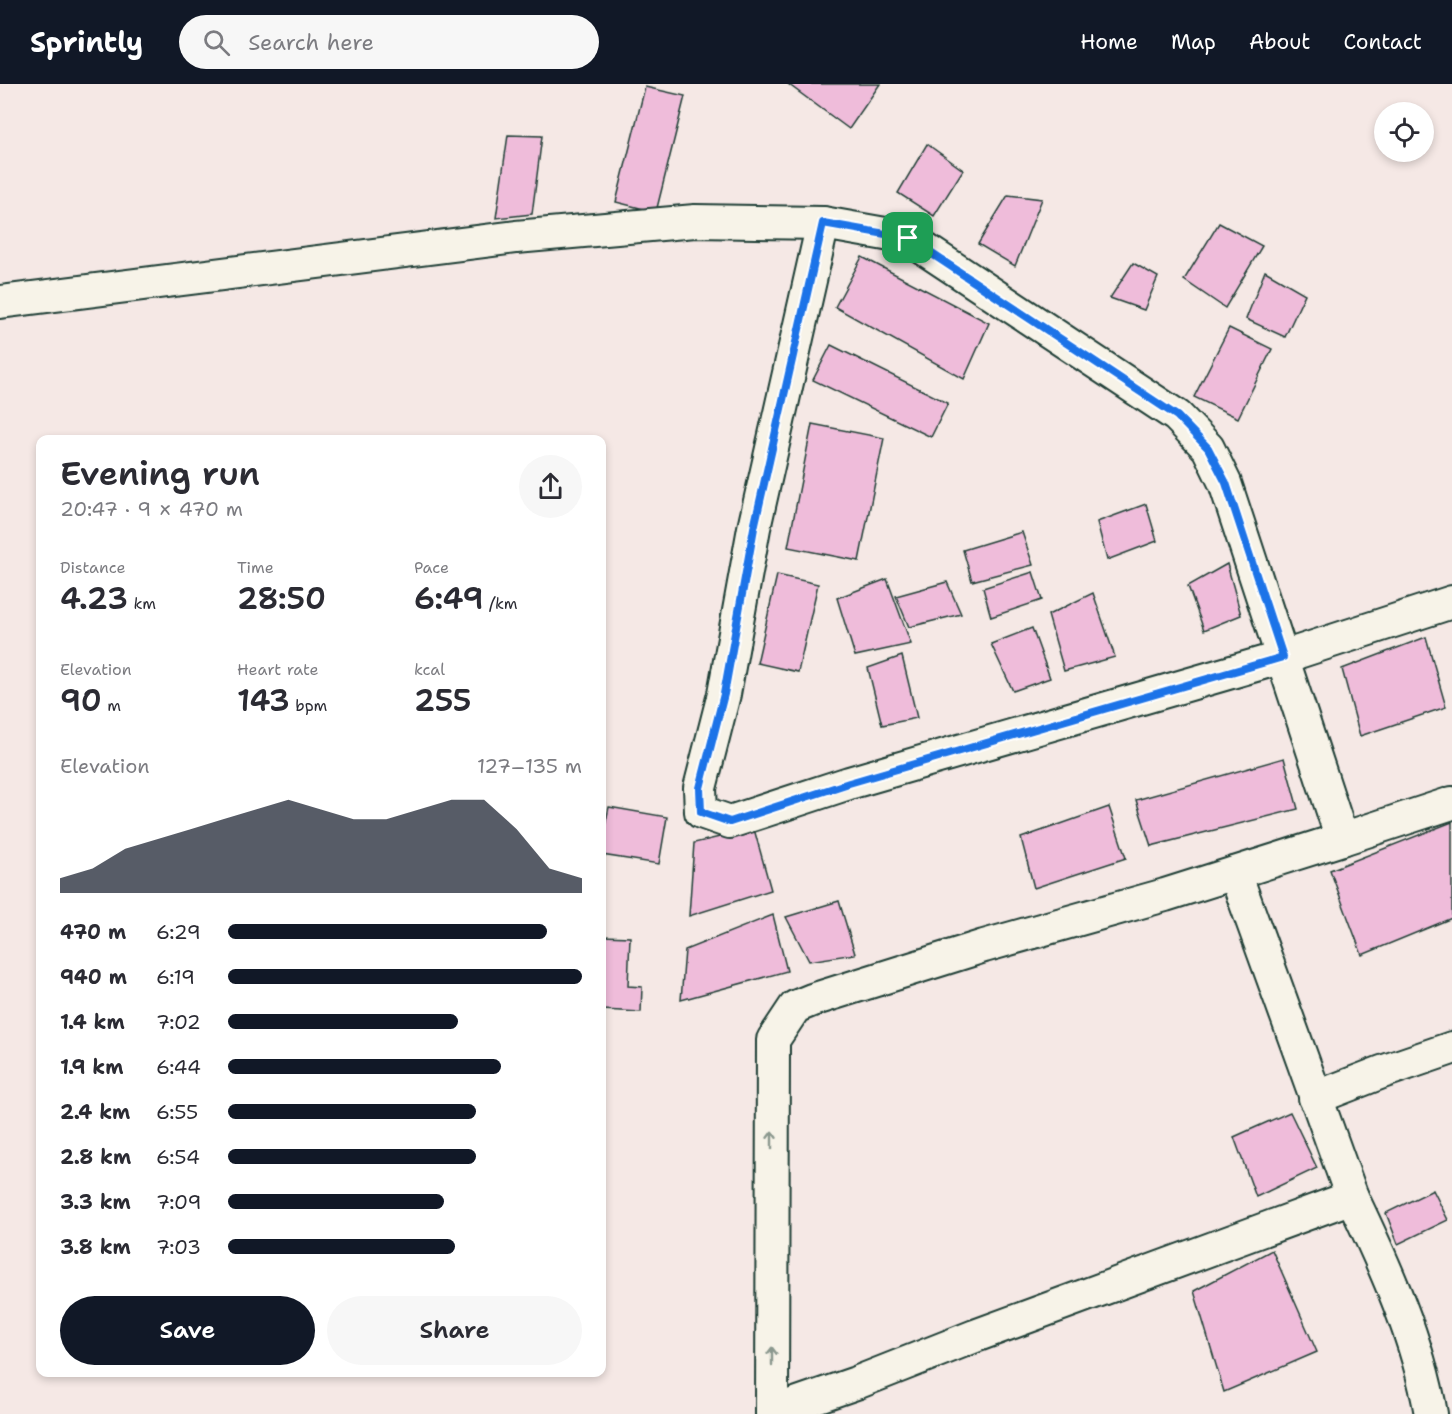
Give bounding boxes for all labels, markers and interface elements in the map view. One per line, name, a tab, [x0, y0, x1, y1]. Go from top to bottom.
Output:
search box	[179, 15, 599, 69]
text: Sprintly	[30, 23, 143, 61]
icon: search	[200, 26, 233, 59]
text: Search here	[248, 28, 374, 57]
text: Home	[1080, 28, 1138, 56]
text: Map	[1171, 28, 1216, 56]
text: About	[1249, 28, 1310, 56]
text: Contact	[1343, 28, 1422, 56]
map controls	[1374, 102, 1434, 162]
button: locate	[1374, 102, 1434, 162]
pin	[882, 212, 933, 263]
icon: arrive	[891, 221, 924, 254]
text: Evening run	[60, 451, 260, 496]
button: share	[519, 455, 582, 518]
text: 20:47 · 9 × 470 m	[60, 496, 243, 522]
text: Distance	[60, 557, 126, 578]
text: Time	[237, 557, 274, 578]
text: Pace	[414, 557, 449, 578]
text: 4.23	[60, 578, 128, 619]
text: 28:50	[237, 578, 326, 619]
text: 6:49	[414, 578, 484, 619]
text: km	[128, 593, 156, 614]
text: /km	[484, 593, 518, 614]
text: Elevation	[60, 659, 132, 680]
text: Heart rate	[237, 659, 319, 680]
text: kcal	[414, 659, 445, 680]
text: 90	[60, 680, 102, 721]
text: 143	[237, 680, 290, 721]
text: 255	[414, 680, 471, 721]
text: m	[102, 695, 121, 716]
text: bpm	[290, 695, 327, 716]
text: Elevation	[60, 753, 150, 779]
text: 127–135 m	[477, 753, 582, 779]
text: 470 m	[60, 919, 126, 945]
text: 6:29	[156, 919, 201, 945]
text: 940 m	[60, 964, 127, 990]
text: 6:19	[156, 964, 195, 990]
text: 1.4 km	[60, 1009, 125, 1035]
text: 7:02	[156, 1009, 201, 1035]
text: 1.9 km	[60, 1054, 123, 1080]
text: 6:44	[156, 1054, 201, 1080]
text: 2.4 km	[60, 1099, 130, 1125]
text: 6:55	[156, 1099, 198, 1125]
one-way arrow	[766, 1130, 778, 1150]
text: 2.8 km	[60, 1144, 131, 1170]
text: 6:54	[156, 1144, 200, 1170]
text: 3.3 km	[60, 1189, 131, 1215]
text: 7:09	[156, 1189, 202, 1215]
text: 3.8 km	[60, 1234, 131, 1260]
text: 7:03	[156, 1234, 201, 1260]
button: Save	[60, 1296, 315, 1365]
button: Share	[327, 1296, 582, 1365]
one-way arrow	[766, 1346, 778, 1366]

